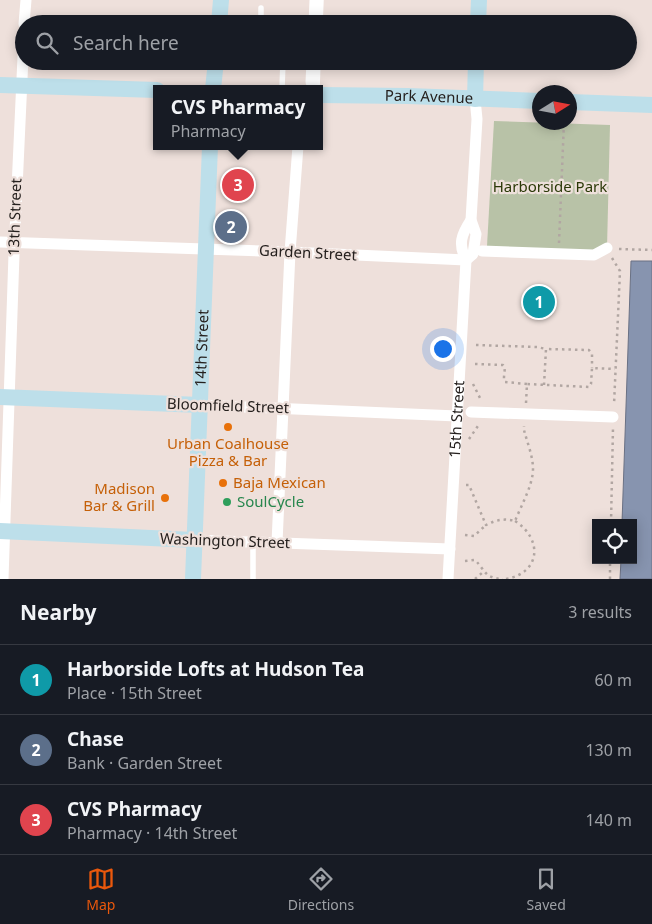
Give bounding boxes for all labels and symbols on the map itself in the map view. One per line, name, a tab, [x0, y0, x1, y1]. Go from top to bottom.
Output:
street label: Park Avenue	[385, 85, 474, 107]
north arrow	[532, 85, 577, 130]
pin: 3	[222, 166, 254, 204]
park label: Harborside Park	[493, 176, 607, 196]
street label: 13th Street	[3, 177, 25, 256]
pin: 2	[215, 208, 247, 246]
street label: Garden Street	[259, 239, 358, 265]
pin: 1	[523, 283, 555, 321]
street label: 14th Street	[190, 308, 213, 387]
your location	[430, 336, 456, 362]
street label: 15th Street	[444, 379, 468, 459]
street label: Bloomfield Street	[167, 393, 290, 417]
marker: Urban Coalhouse Pizza & Bar	[222, 421, 234, 433]
place label: Urban Coalhouse Pizza & Bar	[167, 433, 289, 470]
place label: Baja Mexican	[233, 472, 326, 492]
marker: Baja Mexican	[217, 477, 229, 489]
place label: Madison Bar & Grill	[83, 478, 155, 515]
place label: SoulCycle	[237, 491, 304, 511]
marker: Madison Bar & Grill	[159, 492, 171, 504]
marker: SoulCycle	[221, 496, 233, 508]
street label: Washington Street	[160, 528, 291, 552]

